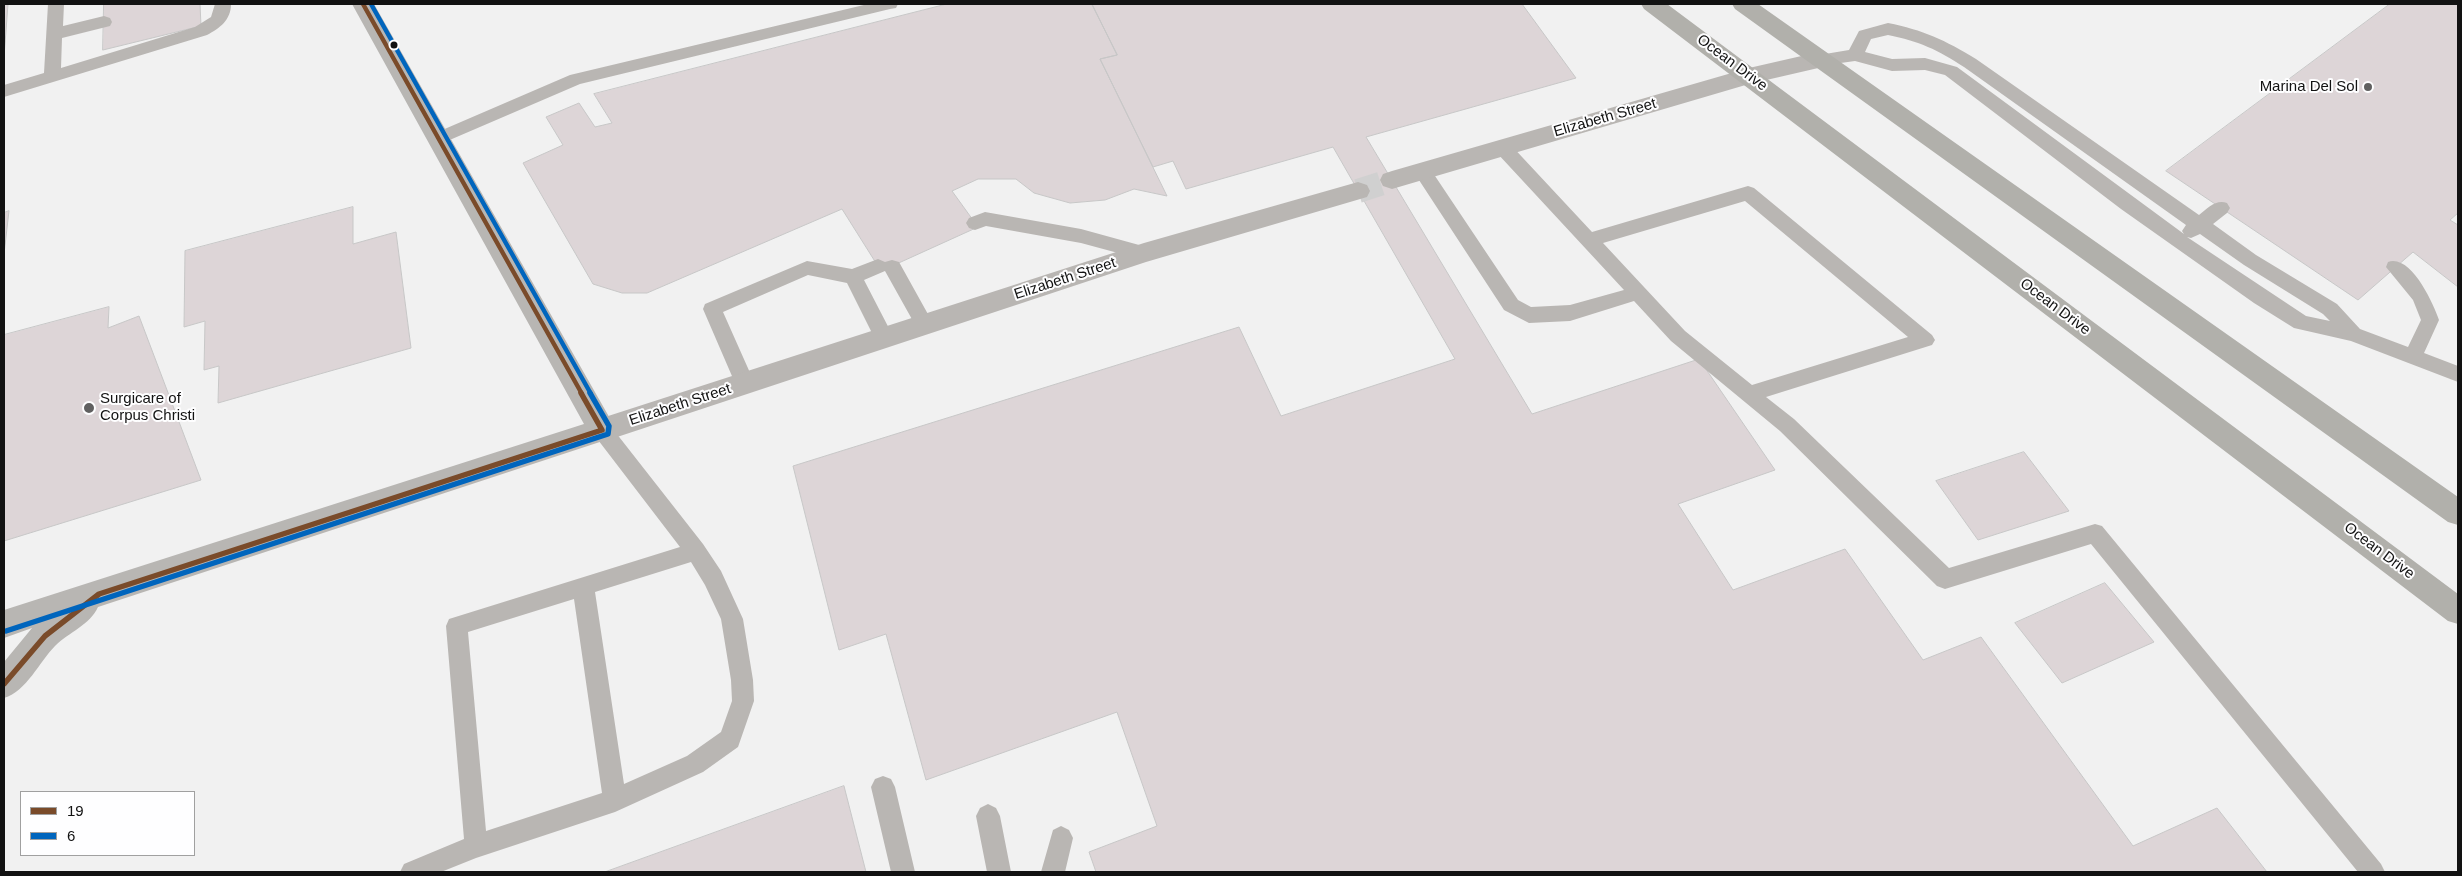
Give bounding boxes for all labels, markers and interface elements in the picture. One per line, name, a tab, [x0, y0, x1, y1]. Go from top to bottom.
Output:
street label: Ocean Drive	[1693, 31, 1771, 95]
unlabelled marker	[389, 40, 399, 50]
place label: Marina Del Sol	[2260, 78, 2358, 96]
marker: Marina Del Sol	[2362, 81, 2374, 93]
street label: Elizabeth Street	[1552, 95, 1658, 141]
street label: Elizabeth Street	[1012, 254, 1118, 304]
street label: Ocean Drive	[2016, 275, 2094, 339]
street label: Elizabeth Street	[627, 380, 733, 430]
place label: Surgicare of Corpus Christi	[100, 390, 195, 425]
marker: Surgicare of Corpus Christi	[82, 401, 96, 415]
street label: Ocean Drive	[2340, 519, 2418, 583]
legend	[20, 791, 195, 856]
text: 19	[67, 802, 84, 819]
text: 6	[67, 827, 75, 844]

